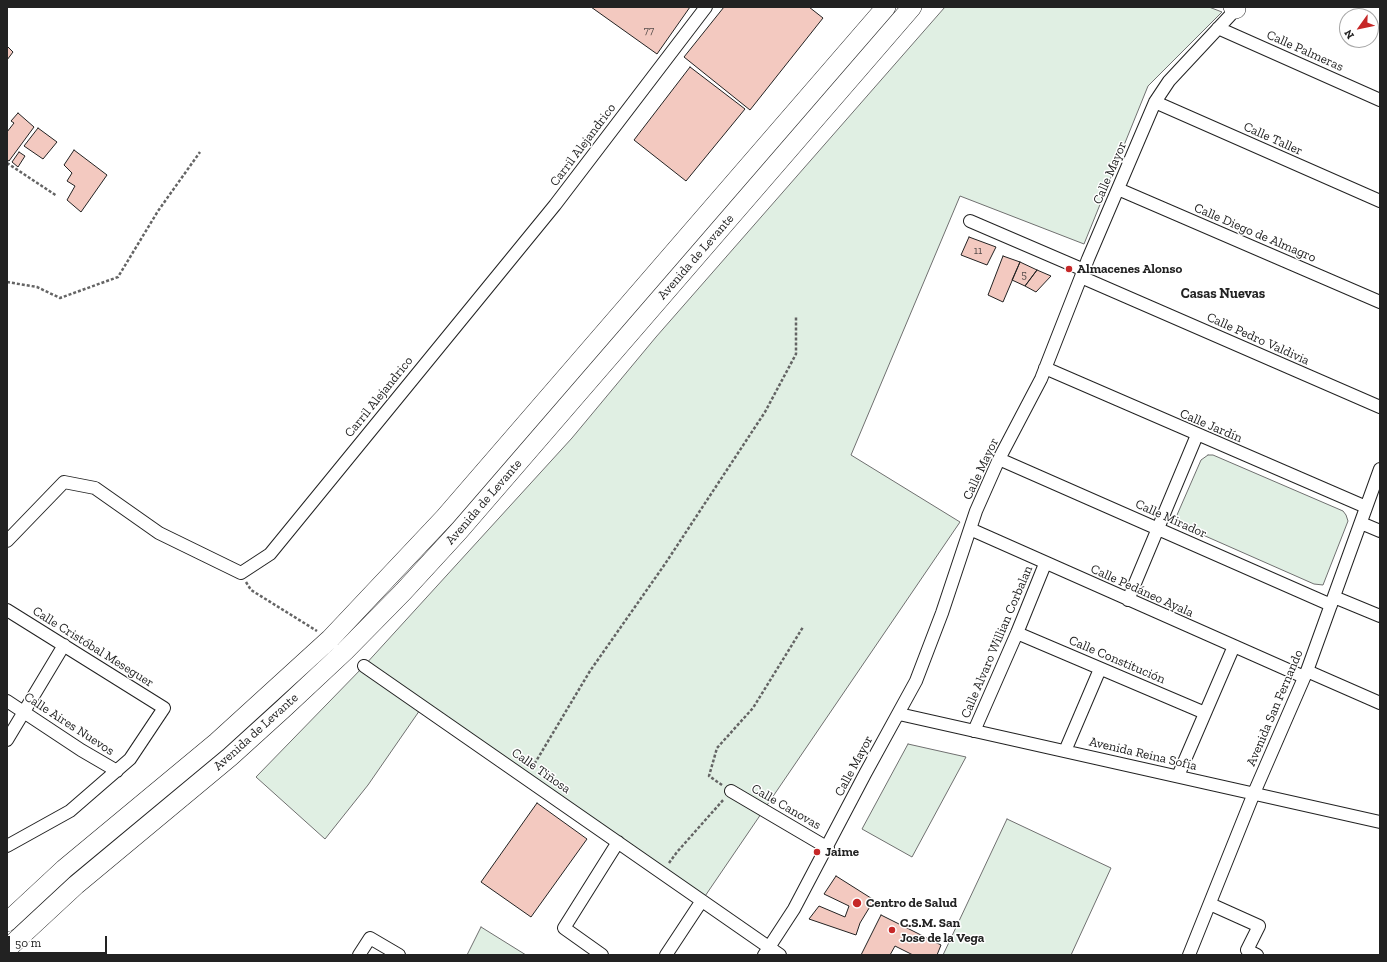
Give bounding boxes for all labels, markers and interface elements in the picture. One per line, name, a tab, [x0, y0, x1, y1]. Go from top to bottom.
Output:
north arrow	[1339, 8, 1379, 48]
house number: 77	[644, 24, 654, 38]
street label: Calle Palmeras	[1264, 27, 1346, 75]
text: N	[1342, 27, 1357, 41]
street label: Carril Alejandrico	[547, 101, 619, 189]
street label: Calle Taller	[1241, 119, 1305, 159]
street label: Calle Mayor	[1090, 139, 1130, 207]
street label: Calle Diego de Almagro	[1192, 200, 1318, 266]
street label: Avenida de Levante	[655, 211, 737, 303]
house number: 11	[974, 244, 982, 258]
place label: Almacenes Alonso	[1077, 261, 1182, 277]
marker: Almacenes Alonso	[1064, 264, 1074, 274]
house number: 5	[1021, 268, 1027, 282]
district label: Casas Nuevas	[1181, 286, 1265, 302]
street label: Calle Pedro Valdivia	[1204, 309, 1312, 369]
street label: Carril Alejandrico	[342, 353, 416, 441]
street label: Calle Jardín	[1177, 406, 1245, 446]
street label: Calle Mayor	[960, 436, 1002, 502]
street label: Avenida de Levante	[443, 456, 525, 548]
street label: Calle Mirador	[1133, 496, 1209, 542]
street label: Calle Pedáneo Ayala	[1088, 561, 1196, 621]
street label: Calle Alvaro Willian Corbalan	[958, 563, 1036, 721]
street label: Calle Cristóbal Meseguer	[29, 603, 157, 691]
street label: Calle Constitución	[1066, 633, 1168, 687]
street label: Avenida San Fernando	[1243, 647, 1307, 769]
street label: Calle Aires Nuevos	[21, 689, 117, 759]
street label: Avenida de Levante	[211, 690, 301, 774]
street label: Calle Mayor	[831, 733, 877, 799]
street label: Avenida Reina Sofía	[1087, 734, 1199, 774]
street label: Calle Tiñosa	[508, 745, 574, 797]
street label: Calle Canovas	[748, 781, 824, 833]
place label: Jaime	[825, 844, 859, 860]
marker: Jaime	[812, 847, 822, 857]
place label: Centro de Salud	[866, 895, 957, 911]
marker: Centro de Salud	[851, 897, 863, 909]
place label: C.S.M. San Jose de la Vega	[900, 915, 984, 946]
marker: C.S.M. San Jose de la Vega	[887, 925, 897, 935]
scale bar	[10, 928, 109, 954]
text: 50 m	[15, 936, 41, 950]

